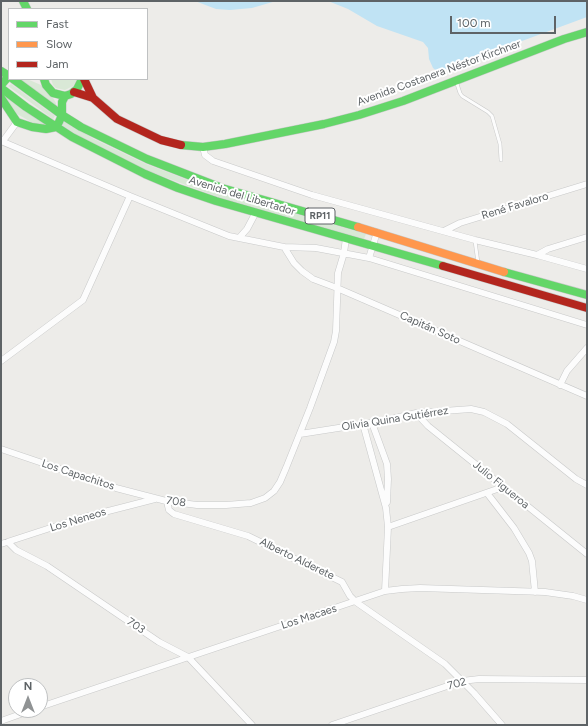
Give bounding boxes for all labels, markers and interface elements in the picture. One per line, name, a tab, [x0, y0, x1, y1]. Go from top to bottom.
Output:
legend	[8, 8, 148, 80]
scale bar	[452, 8, 558, 34]
text: 100 m	[457, 16, 491, 30]
text: Fast	[46, 17, 69, 31]
text: Slow	[46, 37, 72, 51]
street label: Avenida Costanera Néstor Kirchner	[355, 37, 523, 109]
text: Jam	[46, 57, 69, 71]
street label: Avenida del Libertador	[187, 174, 297, 218]
street label: René Favaloro	[480, 190, 550, 222]
road number: RP11	[305, 208, 335, 224]
street label: Capitán Soto	[398, 309, 462, 347]
street label: Olivia Quina Gutiérrez	[341, 404, 449, 434]
street label: Los Capachitos	[40, 457, 116, 493]
street label: Julio Figueroa	[470, 458, 532, 512]
street label: 708	[165, 494, 187, 510]
street label: Los Neneos	[48, 505, 108, 535]
street label: Alberto Alderete	[258, 535, 336, 583]
street label: Los Macaes	[280, 602, 338, 632]
street label: 703	[124, 615, 148, 637]
street label: 702	[446, 675, 468, 693]
north arrow	[8, 678, 48, 718]
text: N	[24, 680, 32, 693]

